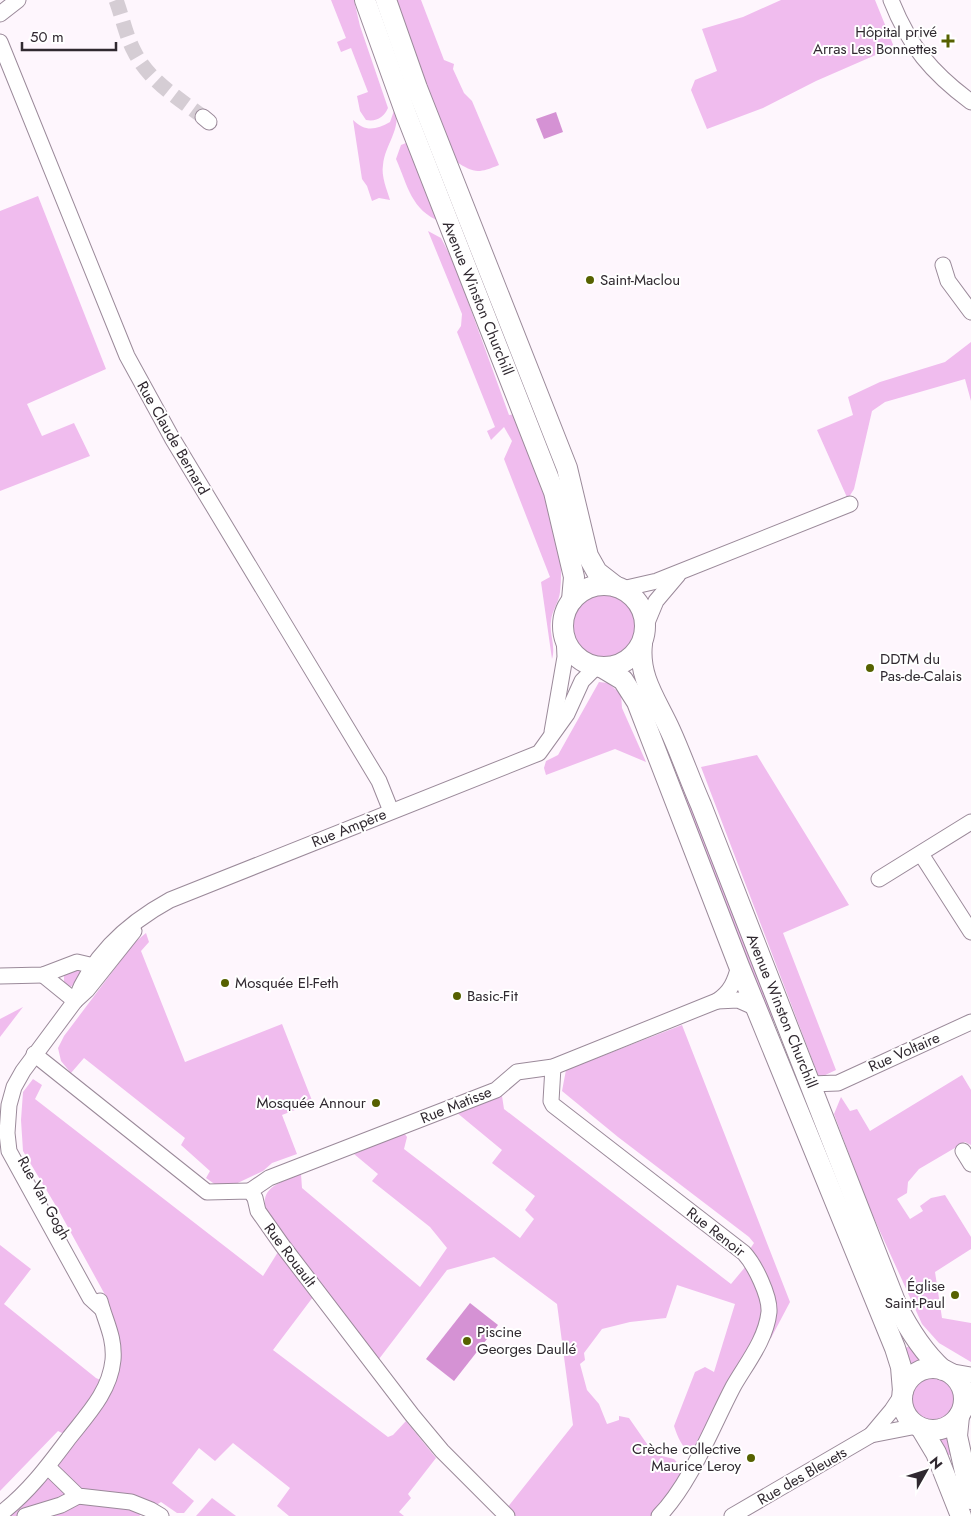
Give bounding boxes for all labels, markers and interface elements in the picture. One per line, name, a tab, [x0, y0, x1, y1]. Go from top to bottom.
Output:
scale bar	[22, 20, 116, 52]
place label: Hôpital privé Arras Les Bonnettes	[813, 21, 937, 60]
text: 50 m	[30, 26, 64, 48]
marker: Hôpital privé Arras Les Bonnettes	[941, 34, 955, 48]
street label: Avenue Winston Churchill	[437, 217, 519, 379]
place label: Saint-Maclou	[600, 269, 680, 291]
marker: Saint-Maclou	[584, 274, 596, 286]
street label: Rue Claude Bernard	[131, 377, 215, 499]
place label: DDTM du Pas-de-Calais	[880, 648, 962, 687]
marker: DDTM du Pas-de-Calais	[864, 662, 876, 674]
street label: Rue Ampère	[308, 803, 390, 853]
street label: Avenue Winston Churchill	[741, 930, 823, 1092]
place label: Mosquée El-Feth	[235, 972, 339, 994]
marker: Mosquée El-Feth	[219, 977, 231, 989]
place label: Basic-Fit	[467, 985, 518, 1007]
marker: Basic-Fit	[451, 990, 463, 1002]
street label: Rue Voltaire	[865, 1026, 944, 1078]
street label: Rue Matisse	[417, 1081, 495, 1129]
place label: Mosquée Annour	[256, 1092, 367, 1114]
marker: Mosquée Annour	[370, 1097, 382, 1109]
street label: Rue Van Gogh	[12, 1152, 76, 1244]
street label: Rue Renoir	[682, 1202, 751, 1263]
street label: Rue Rouault	[259, 1218, 322, 1292]
place label: Église Saint-Paul	[885, 1275, 945, 1314]
marker: Église Saint-Paul	[949, 1289, 961, 1301]
place label: Piscine Georges Daullé	[477, 1321, 576, 1360]
marker: Piscine Georges Daullé	[461, 1335, 473, 1347]
place label: Crèche collective Maurice Leroy	[632, 1438, 741, 1477]
street label: Rue des Bleuets	[753, 1441, 851, 1511]
north arrow	[901, 1446, 951, 1496]
marker: Crèche collective Maurice Leroy	[745, 1452, 757, 1464]
text: N	[925, 1452, 947, 1473]

